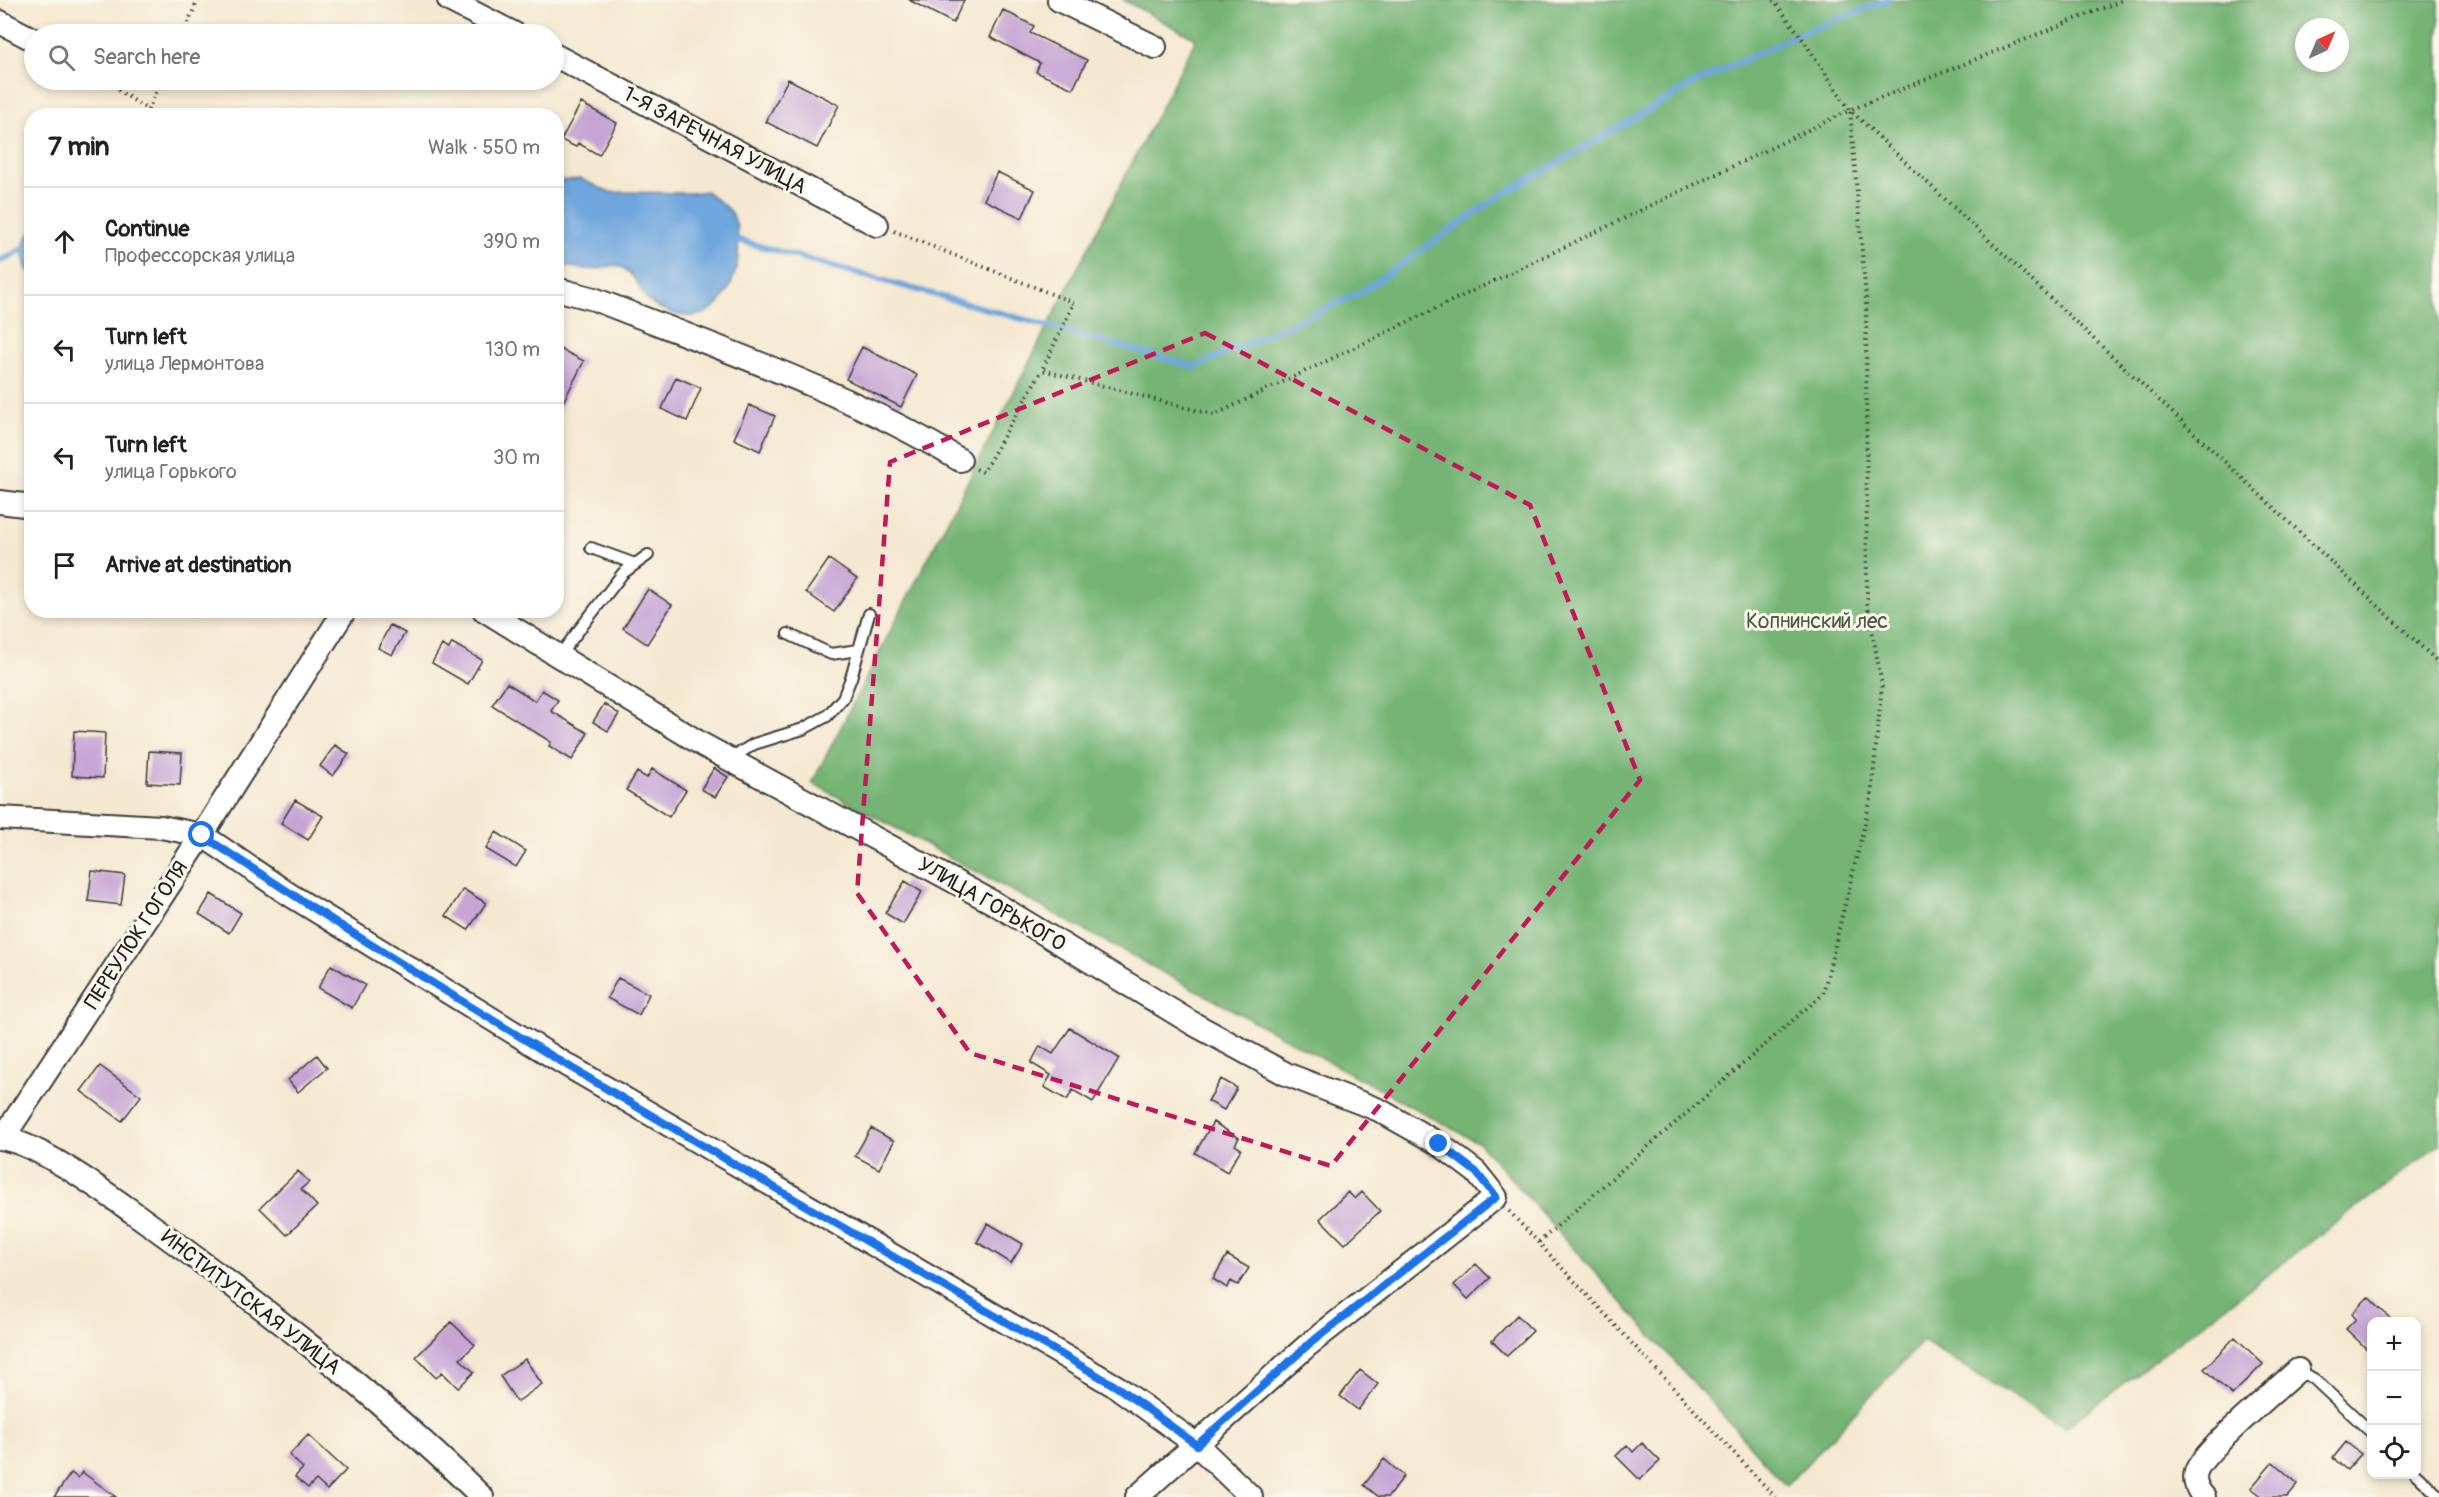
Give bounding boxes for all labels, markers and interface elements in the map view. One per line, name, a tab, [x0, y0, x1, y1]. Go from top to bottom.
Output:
north arrow	[2295, 18, 2349, 72]
search box	[24, 24, 564, 90]
icon: search	[45, 41, 78, 74]
text: Search here	[93, 43, 200, 71]
street label: 1-Я ЗАРЕЧНАЯ УЛИЦА	[618, 81, 811, 200]
text: 7 min	[48, 131, 110, 163]
text: Walk · 550 m	[428, 135, 540, 160]
text: Continue	[105, 215, 189, 243]
icon: ahead	[48, 225, 81, 258]
text: 390 m	[483, 229, 540, 254]
text: Профессорская улица	[105, 243, 295, 268]
text: Turn left	[105, 323, 187, 351]
icon: left	[48, 333, 81, 366]
text: 130 m	[485, 337, 540, 362]
text: улица Лермонтова	[105, 351, 264, 376]
text: Turn left	[105, 431, 187, 459]
icon: left	[48, 441, 81, 474]
text: 30 m	[493, 445, 540, 470]
text: улица Горького	[105, 459, 237, 484]
icon: arrive	[48, 549, 81, 582]
text: Arrive at destination	[105, 551, 291, 579]
park label: Копнинский лес	[1746, 608, 1888, 635]
route start	[188, 821, 214, 847]
street label: УЛИЦА ГОРЬКОГО	[913, 851, 1070, 958]
street label: ПЕРЕУЛОК ГОГОЛЯ	[78, 856, 194, 1015]
route end	[1425, 1130, 1451, 1156]
street label: ИНСТИТУТСКАЯ УЛИЦА	[155, 1224, 346, 1381]
map controls	[2367, 1317, 2421, 1479]
button: +	[2367, 1317, 2421, 1371]
button: −	[2367, 1371, 2421, 1425]
button: locate	[2367, 1425, 2421, 1479]

